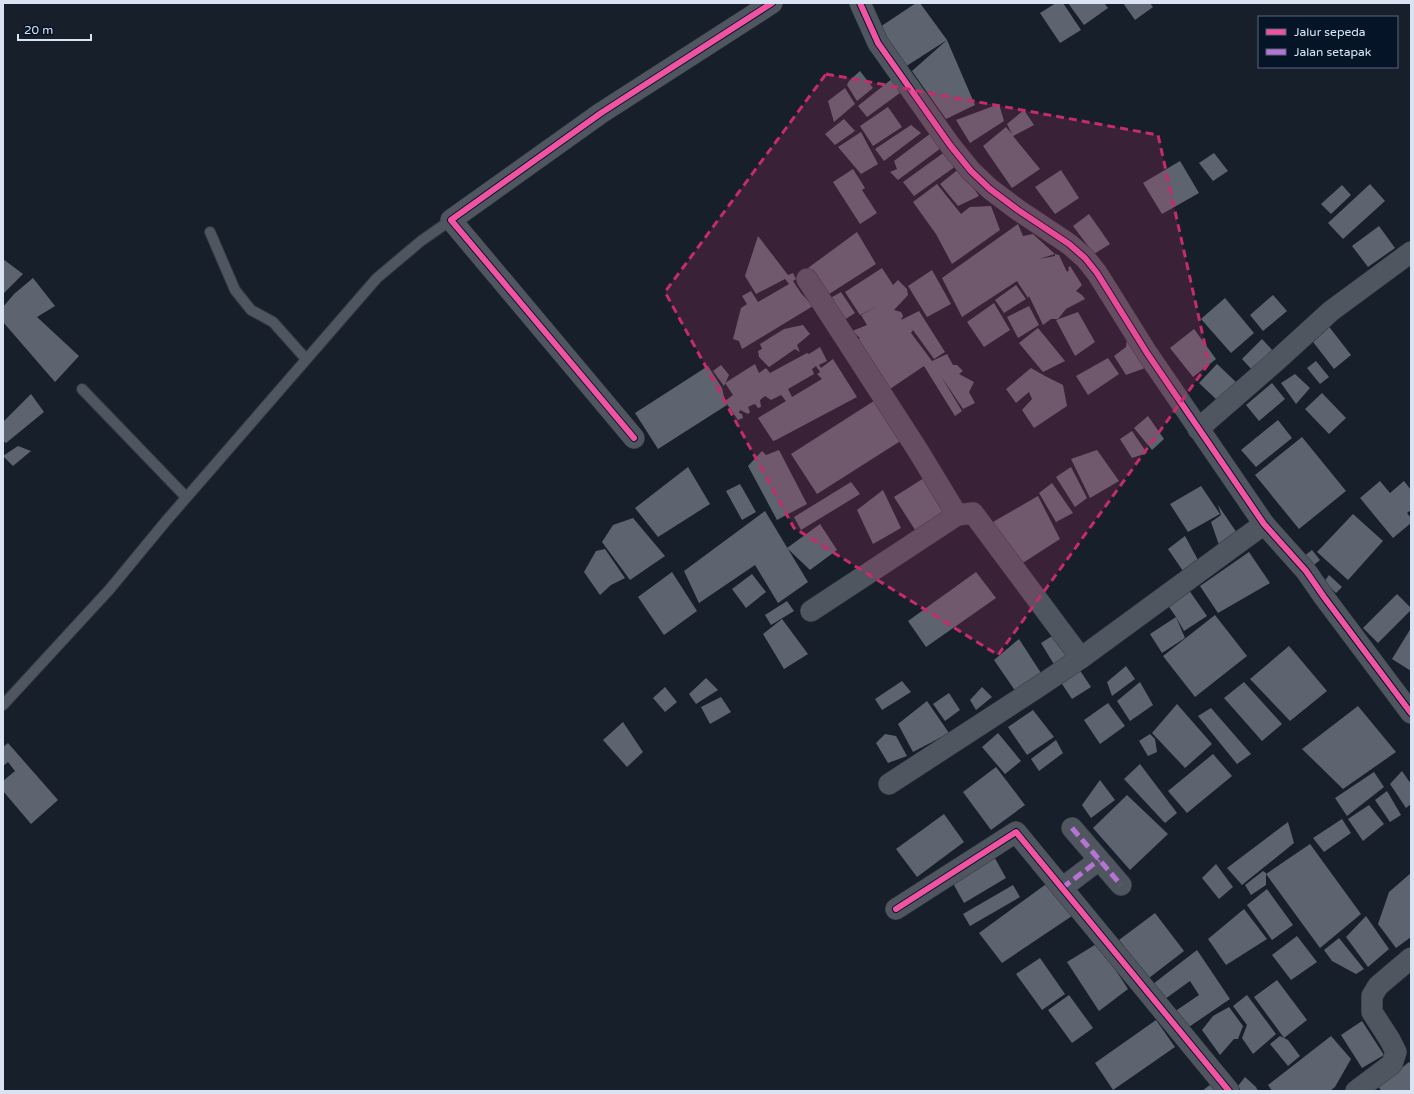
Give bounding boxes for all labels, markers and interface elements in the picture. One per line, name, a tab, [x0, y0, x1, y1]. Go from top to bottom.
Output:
scale bar	[18, 16, 91, 42]
legend	[1258, 16, 1398, 68]
text: 20 m	[24, 23, 53, 37]
text: Jalur sepeda	[1294, 25, 1366, 39]
text: Jalan setapak	[1294, 45, 1372, 59]

